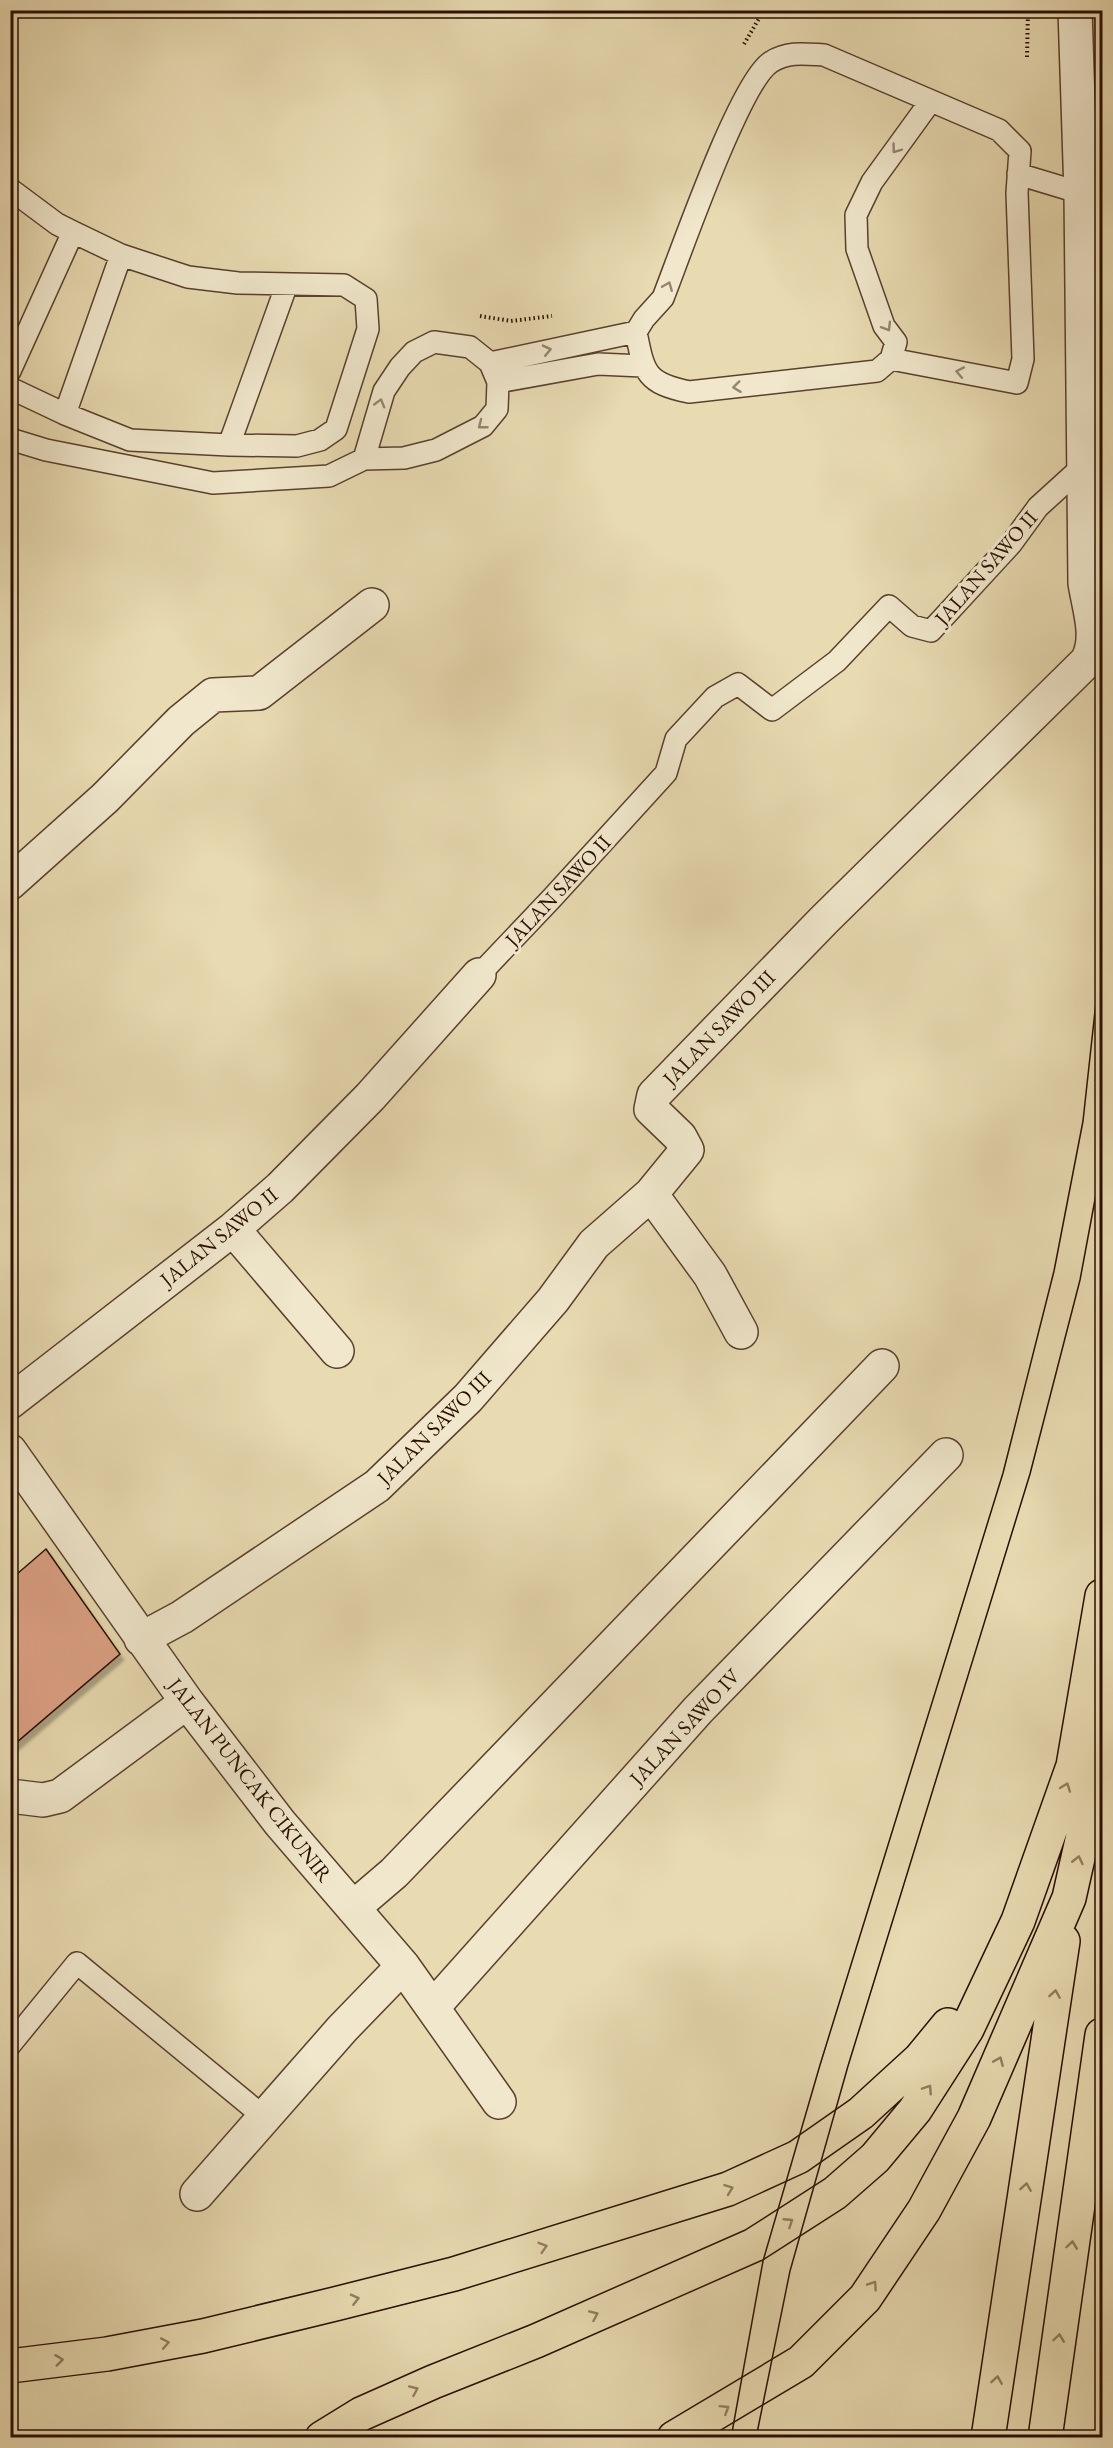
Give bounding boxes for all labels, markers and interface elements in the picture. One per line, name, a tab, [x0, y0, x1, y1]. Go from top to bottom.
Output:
one-way arrow	[892, 143, 903, 154]
one-way arrow	[661, 281, 673, 292]
one-way arrow	[880, 321, 891, 331]
one-way arrow	[542, 344, 552, 357]
one-way arrow	[955, 366, 965, 379]
one-way arrow	[732, 380, 742, 393]
one-way arrow	[373, 398, 386, 408]
one-way arrow	[478, 417, 489, 428]
street label: JALAN SAWO II	[927, 505, 1043, 632]
street label: JALAN SAWO II	[497, 829, 616, 954]
street label: JALAN SAWO III	[655, 964, 781, 1093]
street label: JALAN SAWO II	[153, 1181, 283, 1294]
street label: JALAN SAWO III	[369, 1365, 497, 1492]
street label: JALAN SAWO IV	[622, 1662, 746, 1792]
street label: JALAN PUNCAK CIKUNIR	[161, 1671, 339, 1888]
one-way arrow	[1058, 1782, 1071, 1793]
one-way arrow	[1070, 1855, 1083, 1865]
one-way arrow	[1049, 1989, 1061, 1999]
one-way arrow	[992, 2056, 1004, 2067]
one-way arrow	[921, 2085, 933, 2095]
one-way arrow	[1019, 2182, 1031, 2191]
one-way arrow	[723, 2183, 733, 2196]
one-way arrow	[783, 2218, 793, 2230]
one-way arrow	[1066, 2240, 1078, 2250]
one-way arrow	[537, 2242, 548, 2254]
one-way arrow	[866, 2281, 877, 2292]
one-way arrow	[349, 2294, 360, 2306]
one-way arrow	[588, 2310, 599, 2322]
one-way arrow	[1052, 2333, 1064, 2343]
one-way arrow	[160, 2338, 170, 2350]
one-way arrow	[54, 2354, 64, 2367]
one-way arrow	[990, 2375, 1002, 2384]
one-way arrow	[408, 2385, 419, 2397]
one-way arrow	[719, 2404, 729, 2416]

